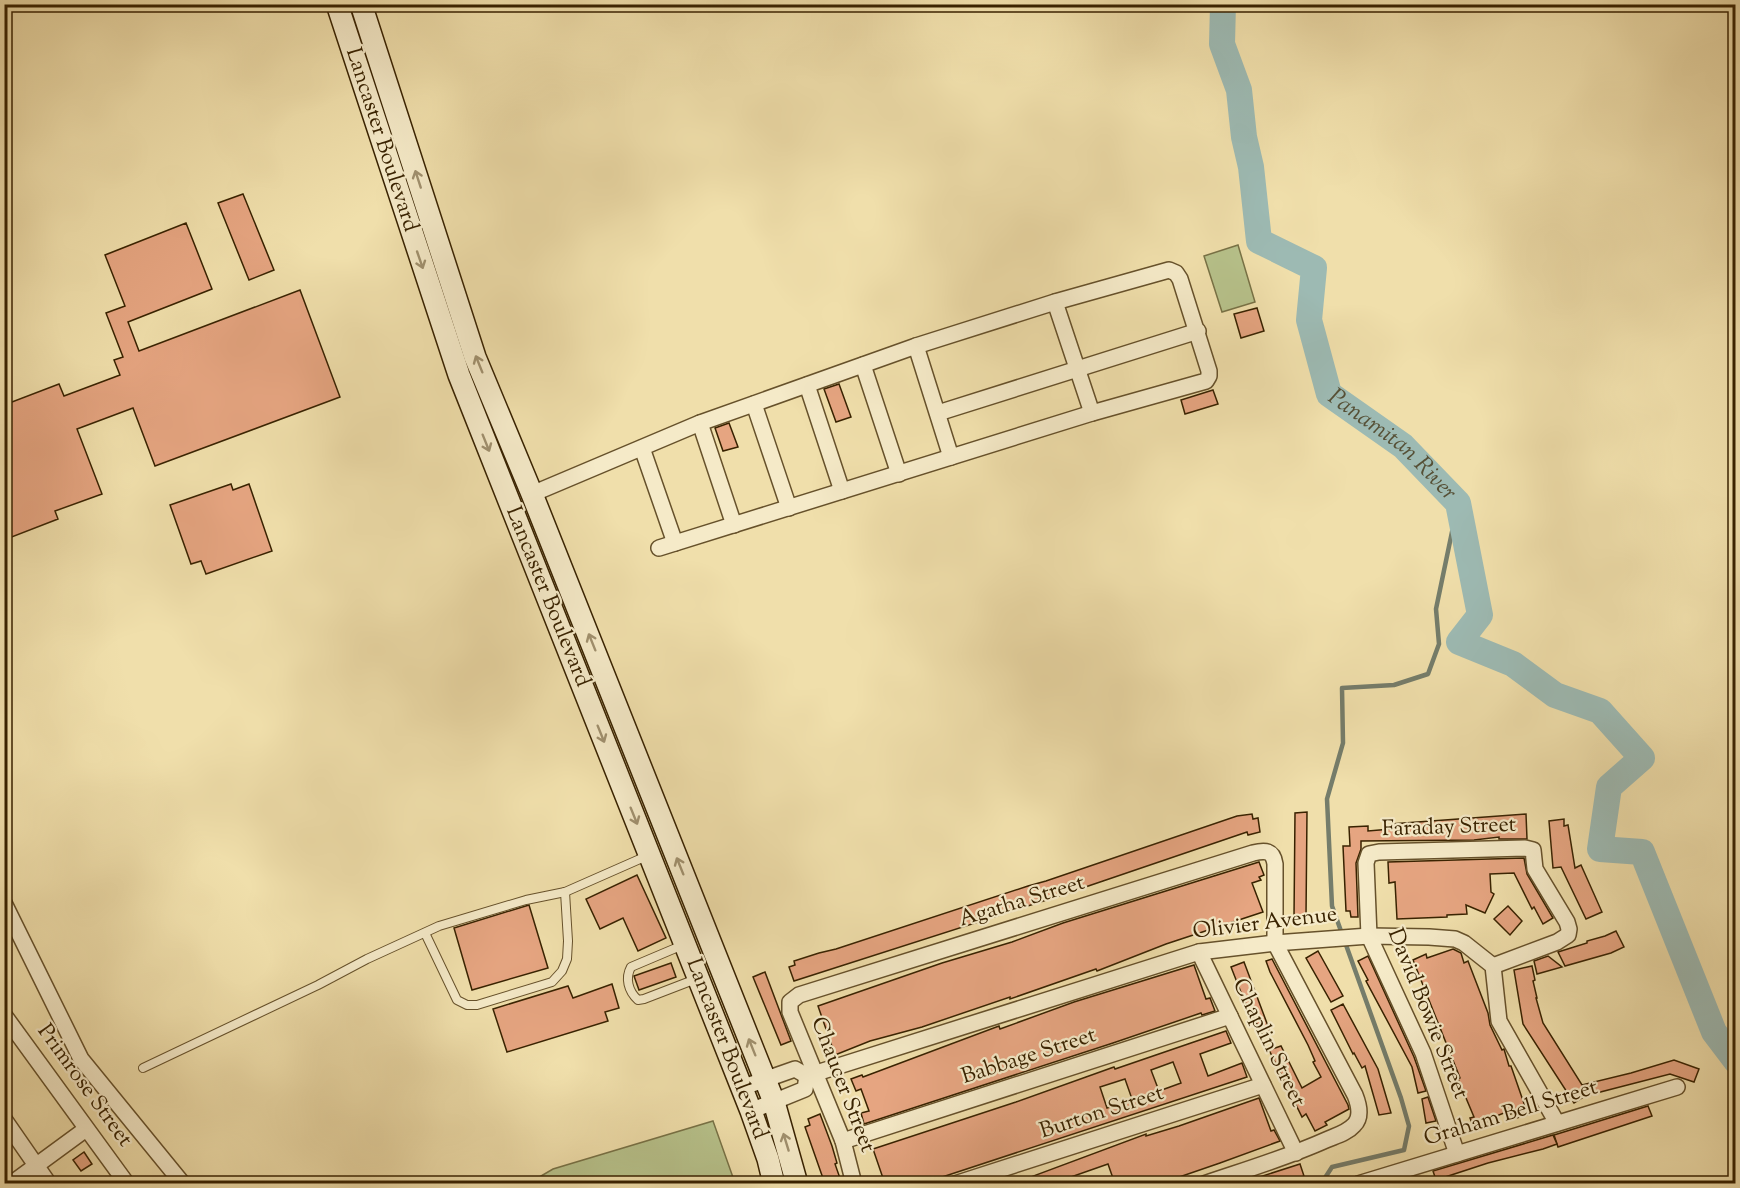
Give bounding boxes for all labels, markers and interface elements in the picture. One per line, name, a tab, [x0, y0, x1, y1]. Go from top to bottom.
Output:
street label: Lancaster Boulevard	[336, 44, 426, 236]
one-way arrow	[411, 170, 422, 189]
one-way arrow	[416, 250, 427, 269]
one-way arrow	[473, 356, 484, 374]
water label: Panamitan River	[1320, 381, 1465, 509]
one-way arrow	[481, 433, 492, 452]
street label: Lancaster Boulevard	[496, 502, 598, 692]
one-way arrow	[586, 634, 597, 652]
one-way arrow	[597, 724, 608, 743]
one-way arrow	[629, 807, 640, 825]
street label: Faraday Street	[1381, 810, 1517, 846]
one-way arrow	[674, 857, 685, 876]
street label: Agatha Street	[955, 868, 1089, 936]
street label: Olivier Avenue	[1191, 899, 1339, 949]
street label: David Bowie Street	[1378, 924, 1476, 1105]
street label: Lancaster Boulevard	[677, 954, 775, 1144]
street label: Chaplin Street	[1223, 973, 1313, 1113]
street label: Chaucer Street	[801, 1012, 883, 1158]
street label: Primrose Street	[28, 1018, 140, 1155]
street label: Babbage Street	[958, 1020, 1101, 1094]
one-way arrow	[746, 1039, 757, 1057]
street label: Graham Bell Street	[1420, 1072, 1602, 1156]
street label: Burton Street	[1036, 1078, 1169, 1148]
one-way arrow	[780, 1133, 791, 1152]

